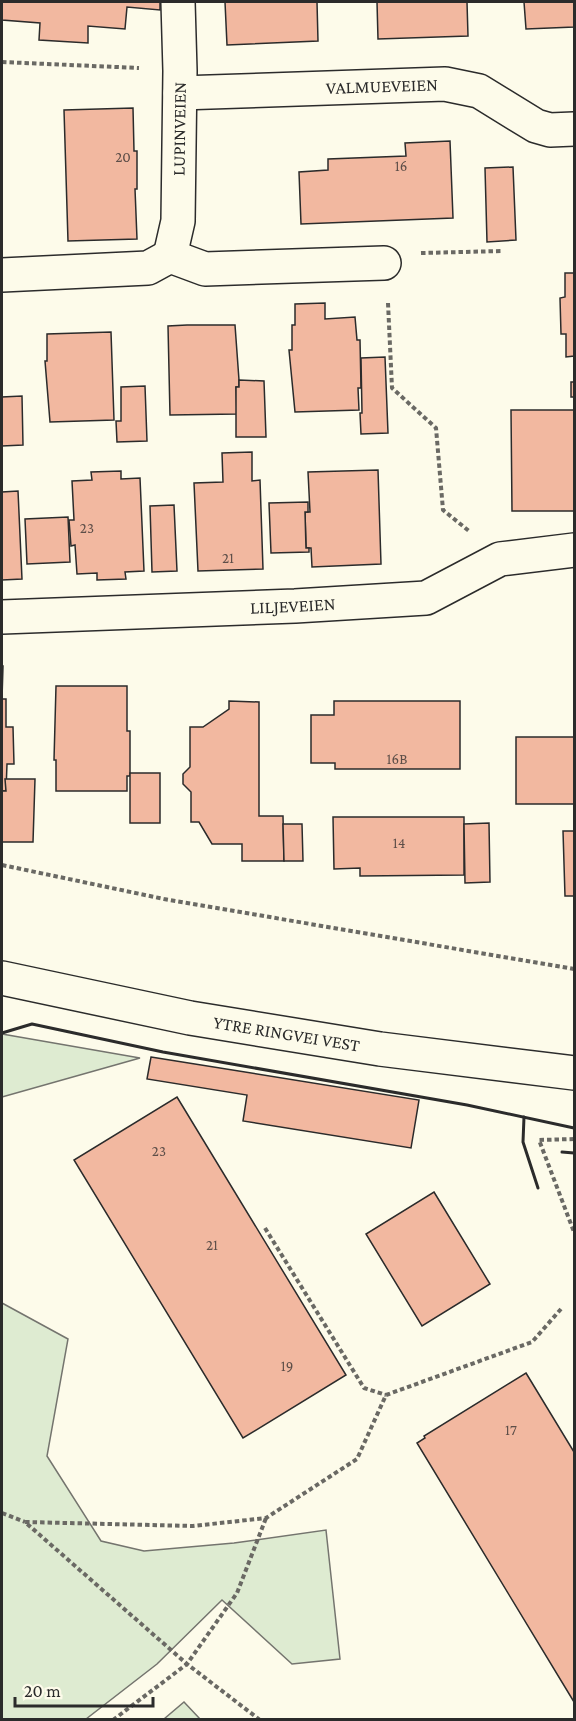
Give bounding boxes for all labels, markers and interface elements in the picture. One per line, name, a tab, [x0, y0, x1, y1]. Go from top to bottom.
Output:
street label: VALMUEVEIEN	[326, 74, 438, 98]
street label: LUPINVEIEN	[169, 82, 190, 176]
house number: 20	[115, 149, 131, 165]
house number: 16	[395, 158, 407, 174]
house number: 23	[80, 520, 94, 536]
house number: 21	[222, 550, 234, 566]
street label: LILJEVEIEN	[250, 594, 336, 618]
house number: 16B	[387, 751, 407, 767]
house number: 14	[393, 835, 405, 851]
street label: YTRE RINGVEI VEST	[212, 1012, 361, 1056]
house number: 23	[152, 1143, 166, 1159]
house number: 21	[206, 1237, 218, 1253]
house number: 19	[281, 1358, 293, 1374]
house number: 17	[505, 1422, 517, 1438]
scale bar	[15, 1670, 153, 1708]
text: 20 m	[24, 1681, 61, 1701]

